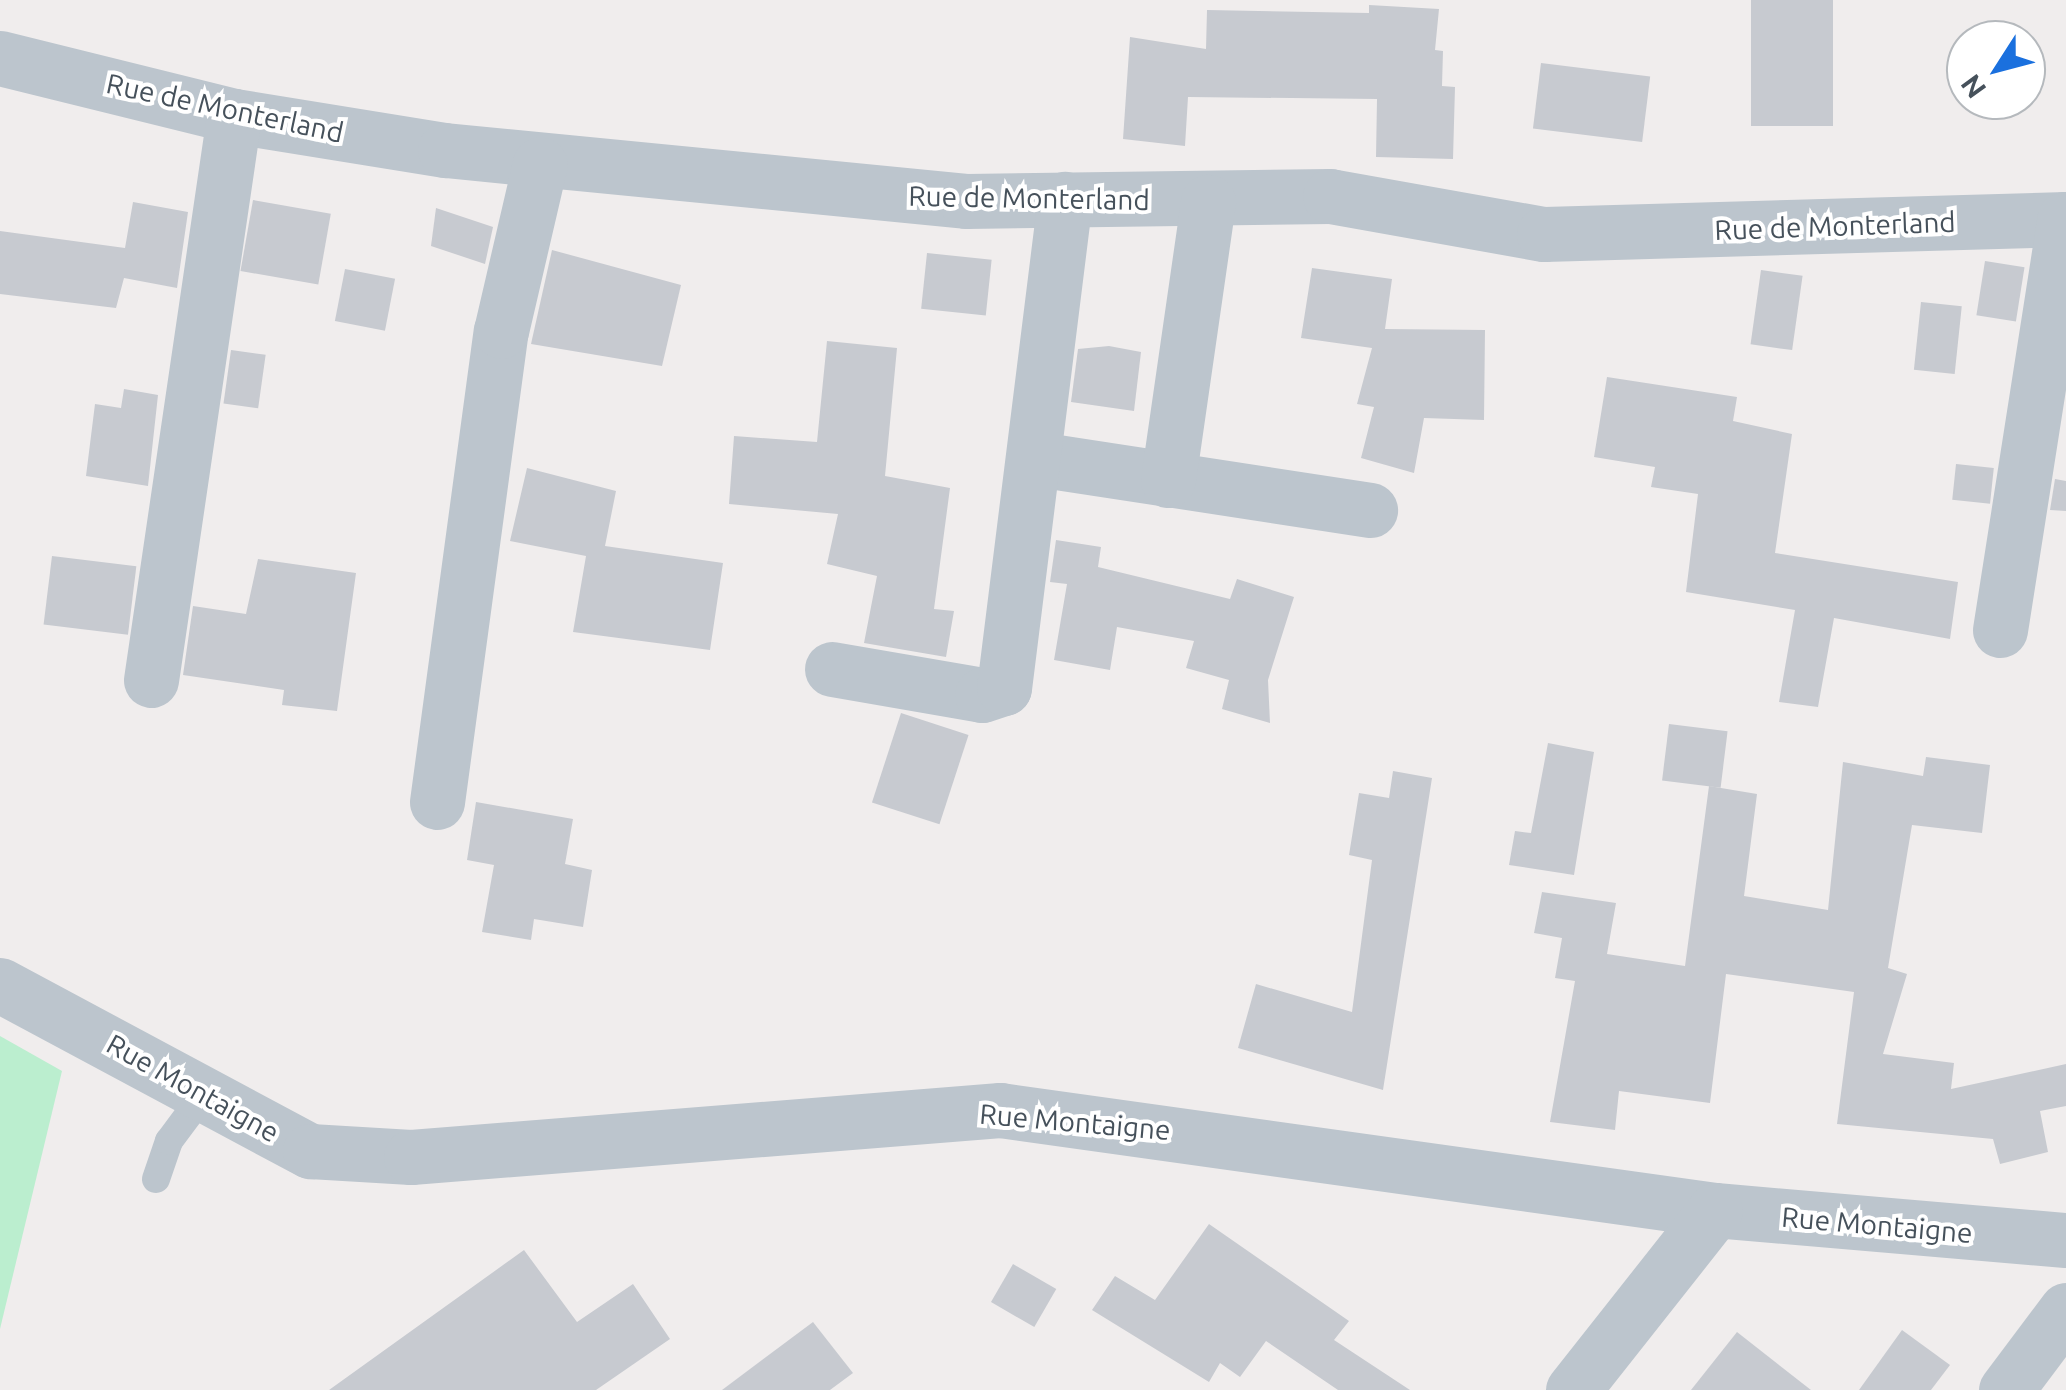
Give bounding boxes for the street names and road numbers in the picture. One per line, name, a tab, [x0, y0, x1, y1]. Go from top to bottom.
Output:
street label: Rue de Monterland	[103, 66, 347, 150]
street label: Rue de Monterland	[908, 179, 1150, 217]
street label: Rue de Monterland	[1714, 205, 1956, 247]
street label: Rue Montaigne	[101, 1027, 285, 1149]
street label: Rue Montaigne	[978, 1097, 1172, 1147]
street label: Rue Montaigne	[1780, 1200, 1974, 1250]

